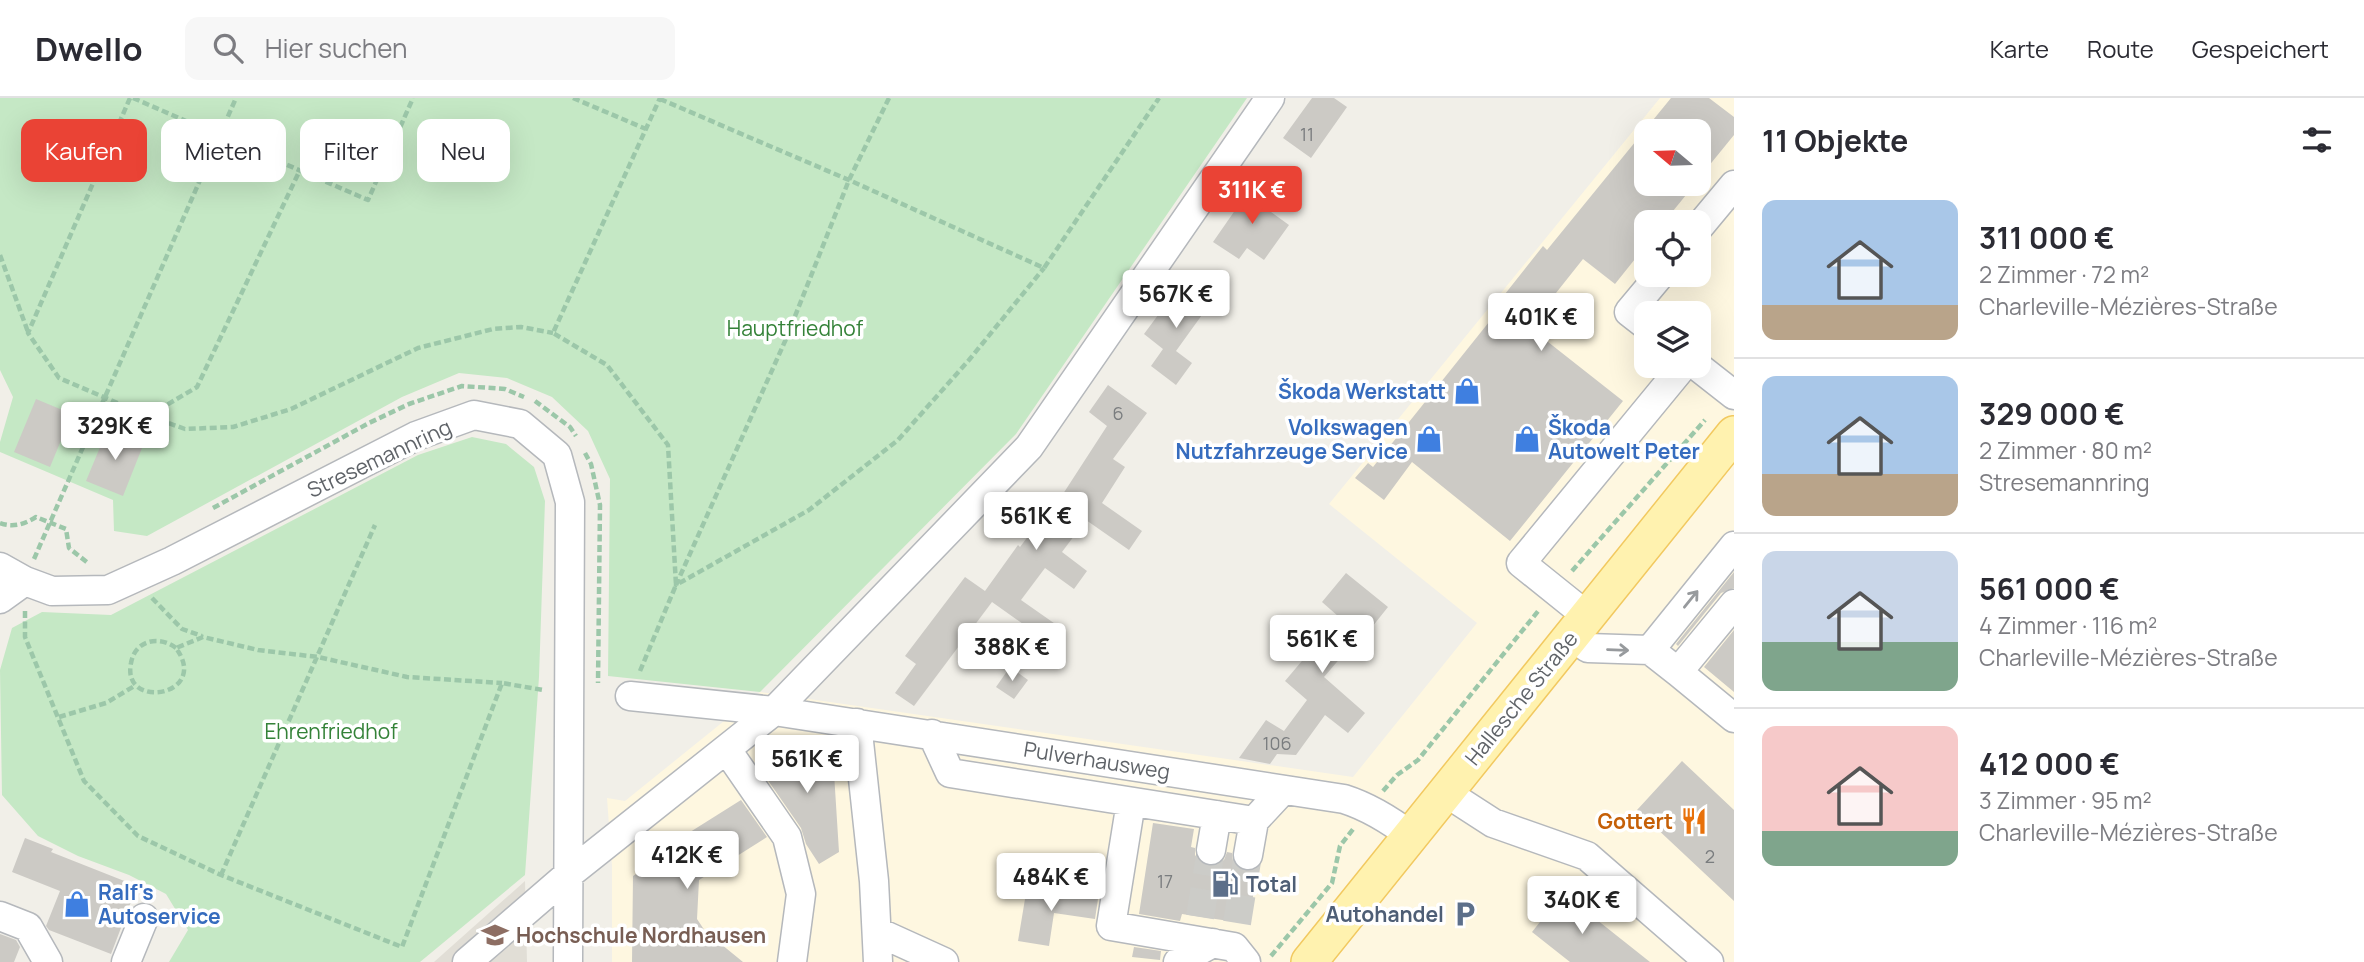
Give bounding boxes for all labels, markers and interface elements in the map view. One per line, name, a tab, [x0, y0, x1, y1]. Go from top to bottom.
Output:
search box	[185, 17, 675, 80]
text: Dwello	[35, 26, 143, 71]
icon: search	[209, 29, 247, 67]
text: Hier suchen	[265, 30, 408, 66]
text: Karte	[1990, 32, 2049, 65]
text: Route	[2087, 32, 2154, 65]
text: Gespeichert	[2192, 32, 2329, 65]
chip: Kaufen	[21, 119, 147, 182]
chip: Mieten	[161, 119, 286, 182]
chip: Filter	[300, 119, 403, 182]
chip: Neu	[417, 119, 510, 182]
north arrow	[1634, 119, 1712, 196]
map controls	[1634, 119, 1711, 378]
text: 11 Objekte	[1762, 120, 1908, 161]
icon: filters	[2298, 121, 2336, 159]
house number: 11	[1300, 122, 1314, 146]
pin: 311K €	[1195, 166, 1309, 226]
text: 311K €	[1218, 173, 1286, 205]
button: locate	[1634, 210, 1711, 287]
text: 311 000 €	[1979, 217, 2114, 258]
icon: home	[1818, 228, 1902, 312]
text: 2 Zimmer · 72 m²	[1979, 258, 2149, 290]
pin: 567K €	[1119, 271, 1233, 330]
text: 567K €	[1139, 277, 1213, 309]
text: Charleville-Mézières-Straße	[1979, 290, 2278, 322]
pin: 401K €	[1484, 294, 1598, 353]
text: 401K €	[1504, 300, 1578, 332]
button: layers	[1634, 301, 1711, 378]
park label: Hauptfriedhof	[727, 314, 864, 342]
shop icon: Škoda Werkstatt	[1452, 376, 1482, 406]
place label: Škoda Werkstatt	[1278, 377, 1446, 405]
text: 329 000 €	[1979, 393, 2125, 434]
house number: 6	[1112, 401, 1124, 425]
pin: 329K €	[58, 402, 172, 462]
icon: home	[1818, 404, 1902, 488]
text: 329K €	[77, 409, 153, 441]
street label: Stresemannring	[302, 412, 456, 504]
place label: Volkswagen Nutzfahrzeuge Service	[1176, 413, 1408, 465]
place label: Škoda Autowelt Peter	[1548, 413, 1700, 465]
shop icon: Volkswagen Nutzfahrzeuge Service	[1414, 424, 1444, 454]
shop icon: Škoda Autowelt Peter	[1512, 424, 1542, 454]
text: 2 Zimmer · 80 m²	[1979, 434, 2152, 466]
text: Stresemannring	[1979, 466, 2150, 498]
pin: 561K €	[979, 492, 1093, 552]
text: 561K €	[1000, 499, 1072, 531]
text: 561 000 €	[1979, 568, 2120, 609]
icon: home	[1818, 579, 1902, 663]
one-way arrow	[1683, 591, 1699, 609]
text: 4 Zimmer · 116 m²	[1979, 609, 2157, 641]
pin: 561K €	[1265, 616, 1379, 675]
text: 561K €	[1286, 622, 1358, 654]
pin: 388K €	[955, 624, 1069, 683]
street label: Hallesche Straße	[1458, 625, 1584, 771]
text: 388K €	[974, 630, 1050, 662]
text: Charleville-Mézières-Straße	[1979, 641, 2278, 673]
one-way arrow	[1606, 643, 1629, 656]
park label: Ehrenfriedhof	[264, 717, 398, 745]
house number: 106	[1262, 731, 1292, 755]
street label: Pulverhausweg	[1022, 735, 1172, 785]
pin: 561K €	[750, 736, 864, 795]
text: 561K €	[771, 742, 843, 774]
text: 412 000 €	[1979, 743, 2120, 784]
icon: home	[1818, 754, 1902, 838]
text: 3 Zimmer · 95 m²	[1979, 784, 2152, 816]
restaurant icon: Gottert	[1679, 806, 1709, 836]
place label: Gottert	[1598, 807, 1673, 835]
text: Charleville-Mézières-Straße	[1979, 816, 2278, 848]
pin: 412K €	[630, 832, 744, 891]
text: 412K €	[651, 838, 723, 870]
house number: 2	[1705, 844, 1715, 868]
pin: 484K €	[994, 854, 1108, 913]
text: 484K €	[1013, 860, 1089, 892]
house number: 17	[1157, 869, 1173, 893]
fuel station icon: Total	[1210, 869, 1240, 899]
place label: Total	[1246, 870, 1297, 898]
pin: 340K €	[1525, 876, 1639, 936]
place label: Ralf's Autoservice	[98, 878, 221, 930]
text: 340K €	[1543, 883, 1621, 915]
shop icon: Ralf's Autoservice	[62, 889, 92, 919]
parking icon: Autohandel	[1450, 899, 1480, 929]
place label: Autohandel	[1326, 900, 1444, 928]
school or university icon: Hochschule Nordhausen	[480, 920, 510, 950]
place label: Hochschule Nordhausen	[516, 921, 766, 949]

